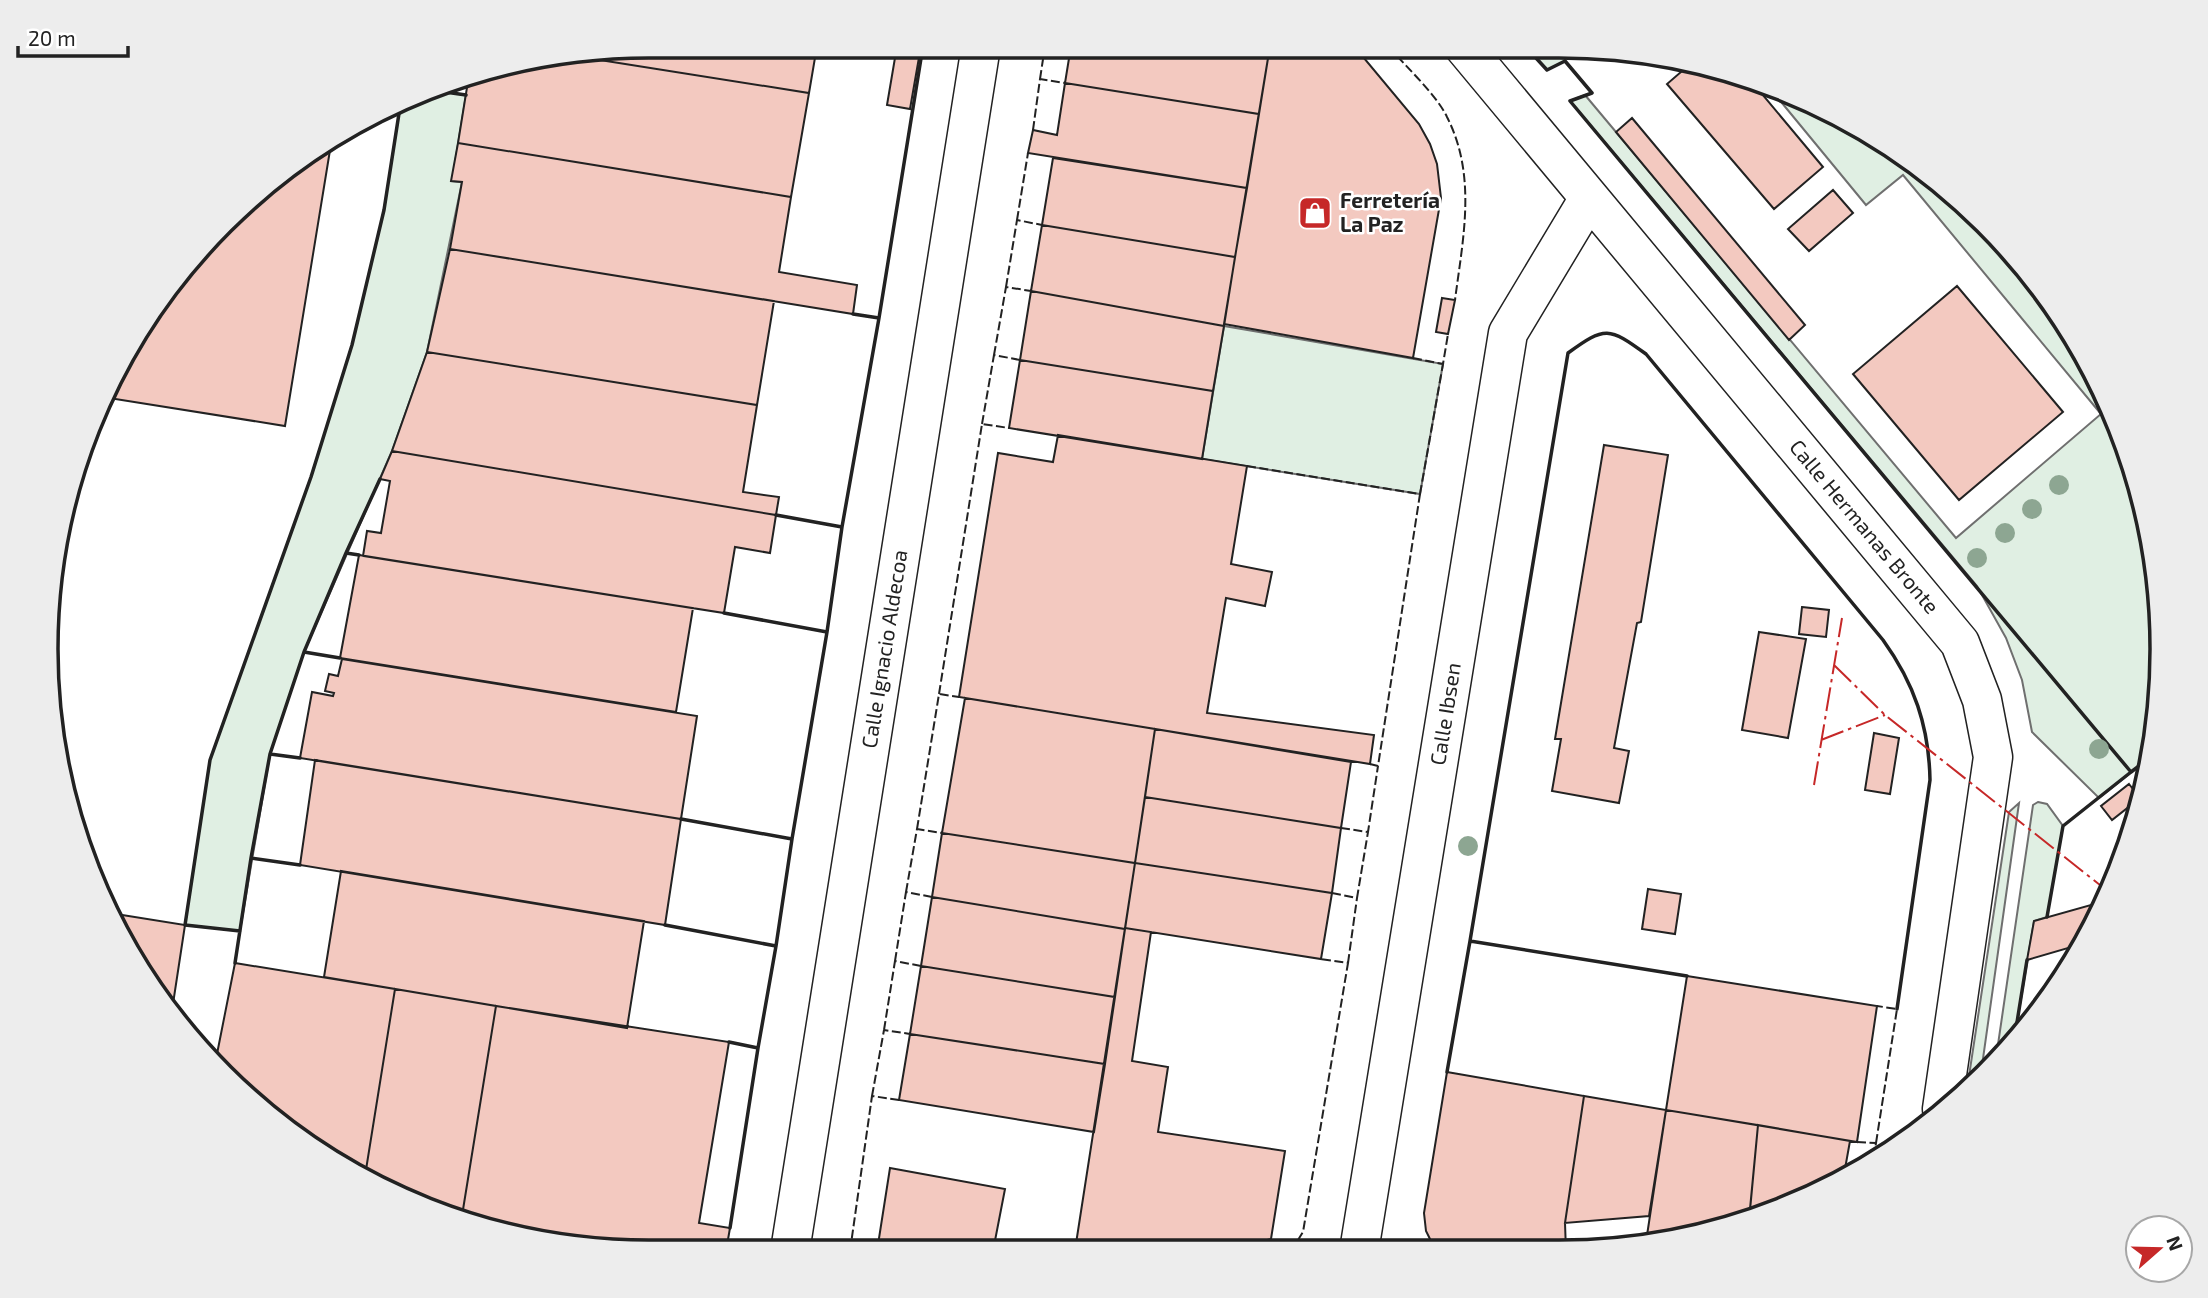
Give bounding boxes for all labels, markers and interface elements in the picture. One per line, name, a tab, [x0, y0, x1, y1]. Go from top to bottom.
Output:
scale bar	[18, 14, 128, 58]
text: 20 m	[28, 25, 76, 50]
place label: Ferretería La Paz	[1340, 187, 1440, 236]
shop icon: Ferretería La Paz	[1296, 194, 1334, 232]
street label: Calle Hermanas Bronte	[1785, 434, 1945, 618]
street label: Calle Ignacio Aldecoa	[855, 548, 912, 750]
street label: Calle Ibsen	[1424, 661, 1465, 767]
north arrow	[2124, 1214, 2194, 1284]
text: N	[2162, 1233, 2189, 1253]

